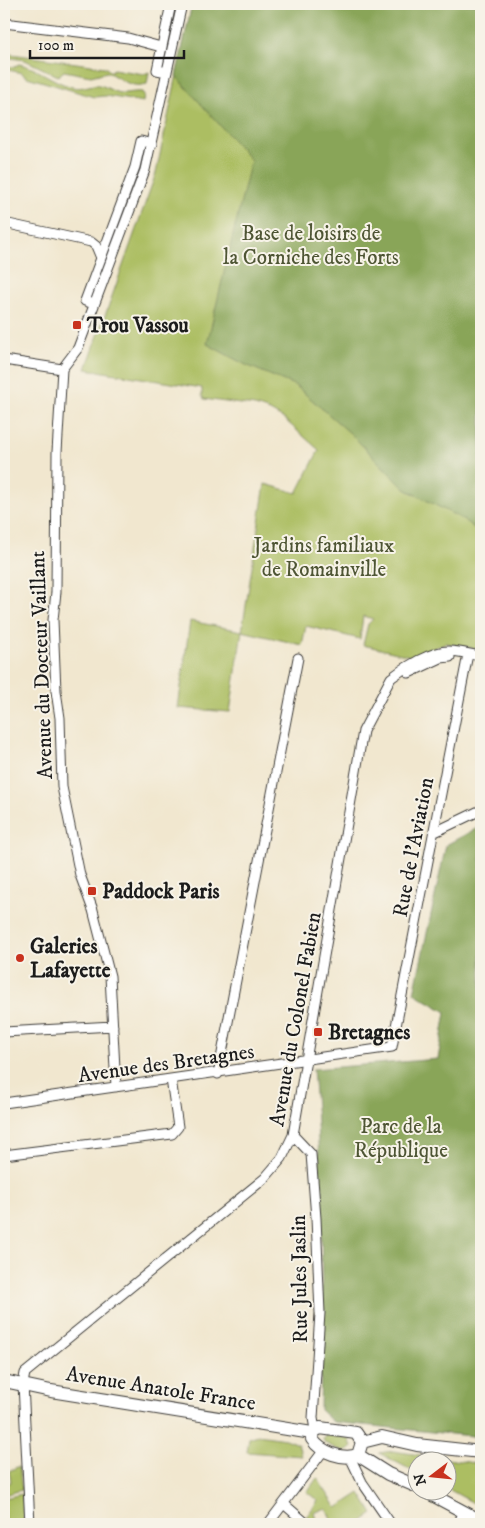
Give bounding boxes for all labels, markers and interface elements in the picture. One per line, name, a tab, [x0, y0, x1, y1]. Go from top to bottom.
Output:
scale bar	[30, 28, 184, 60]
text: 100 m	[38, 36, 74, 55]
park label: Base de loisirs de la Corniche des Forts	[223, 221, 399, 271]
place label: Trou Vassou	[86, 313, 189, 339]
marker: Trou Vassou	[71, 319, 83, 331]
park label: Jardins familiaux de Romainville	[252, 533, 394, 583]
street label: Avenue du Docteur Vaillant	[25, 550, 59, 780]
street label: Rue de l'Aviation	[388, 775, 440, 919]
place label: Paddock Paris	[102, 879, 220, 905]
marker: Paddock Paris	[86, 885, 98, 897]
street label: Avenue du Colonel Fabien	[264, 910, 328, 1128]
place label: Galeries Lafayette	[30, 934, 111, 984]
marker: Galeries Lafayette	[14, 952, 26, 964]
place label: Bretagnes	[328, 1020, 410, 1046]
marker: Bretagnes	[312, 1026, 324, 1038]
street label: Avenue des Bretagnes	[76, 1039, 256, 1089]
park label: Parc de la République	[354, 1114, 448, 1164]
street label: Rue Jules Jaslin	[286, 1215, 314, 1343]
street label: Avenue Anatole France	[64, 1361, 258, 1417]
north arrow	[408, 1450, 458, 1500]
text: N	[410, 1471, 431, 1487]

